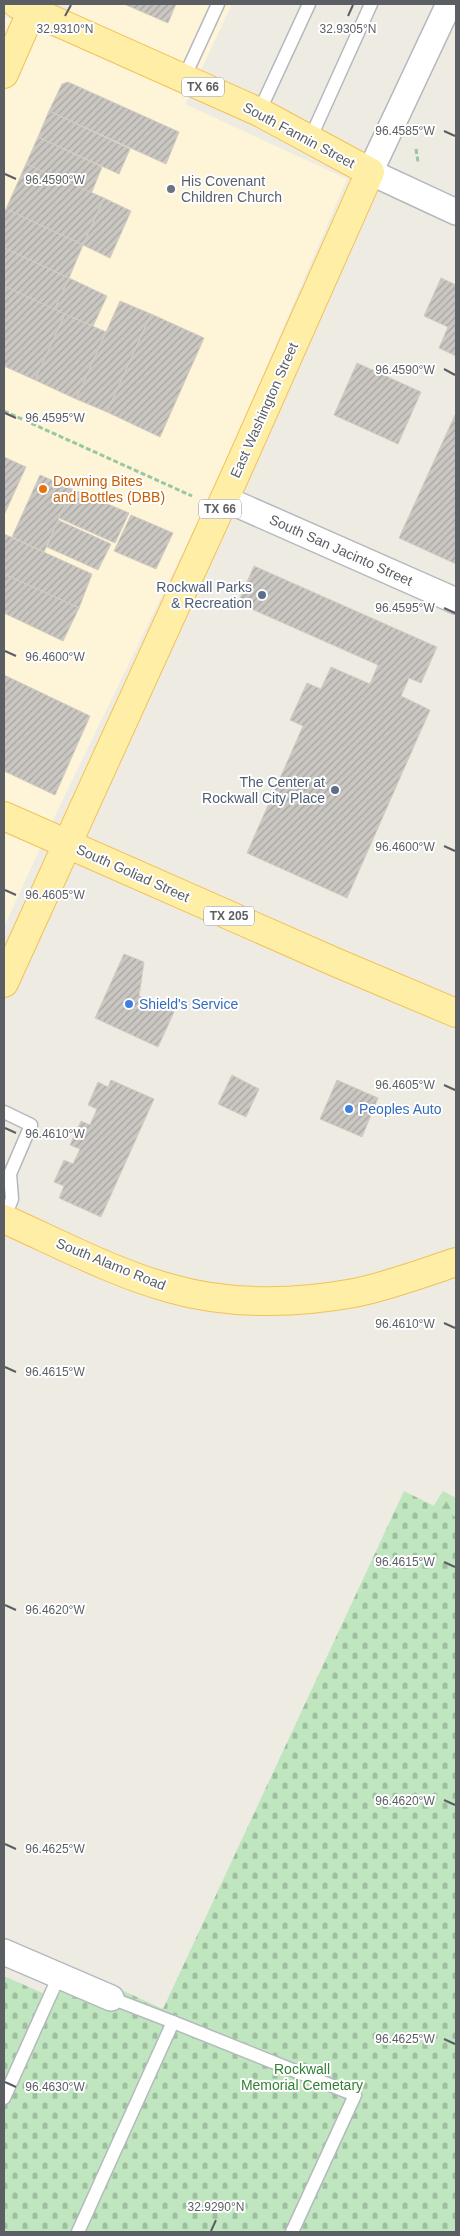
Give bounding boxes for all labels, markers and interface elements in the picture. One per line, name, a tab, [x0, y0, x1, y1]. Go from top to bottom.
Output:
text: 32.9310°N	[37, 22, 93, 36]
text: 32.9305°N	[320, 22, 376, 36]
road number: TX 66	[182, 77, 224, 96]
street label: South Fannin Street	[240, 99, 358, 171]
text: 96.4585°W	[375, 124, 435, 138]
text: 96.4590°W	[25, 173, 85, 187]
place label: His Covenant Children Church	[181, 173, 282, 205]
marker: His Covenant Children Church	[165, 183, 177, 195]
street label: East Washington Street	[227, 340, 301, 480]
text: 96.4590°W	[375, 363, 435, 377]
text: 96.4595°W	[25, 411, 85, 425]
place label: Downing Bites and Bottles (DBB)	[53, 473, 165, 505]
marker: Downing Bites and Bottles (DBB)	[37, 483, 49, 495]
road number: TX 66	[199, 499, 241, 518]
street label: South San Jacinto Street	[267, 511, 415, 589]
place label: Rockwall Parks & Recreation	[156, 579, 252, 611]
marker: Rockwall Parks & Recreation	[256, 589, 268, 601]
text: 96.4595°W	[375, 601, 435, 615]
text: 96.4600°W	[25, 650, 85, 664]
place label: The Center at Rockwall City Place	[202, 774, 325, 806]
marker: The Center at Rockwall City Place	[329, 784, 341, 796]
text: 96.4600°W	[375, 840, 435, 854]
street label: South Goliad Street	[74, 841, 192, 905]
text: 96.4605°W	[25, 888, 85, 902]
road number: TX 205	[204, 906, 254, 926]
place label: Shield's Service	[139, 996, 238, 1012]
marker: Shield's Service	[123, 998, 135, 1010]
text: 96.4605°W	[375, 1078, 435, 1092]
place label: Peoples Auto	[359, 1101, 442, 1117]
marker: Peoples Auto	[343, 1103, 355, 1115]
text: 96.4610°W	[25, 1127, 85, 1141]
street label: South Alamo Road	[54, 1235, 168, 1293]
text: 96.4610°W	[375, 1317, 435, 1331]
text: 96.4615°W	[25, 1365, 85, 1379]
text: 96.4615°W	[375, 1555, 435, 1569]
text: 96.4620°W	[25, 1603, 85, 1617]
text: 96.4620°W	[375, 1794, 435, 1808]
text: 96.4625°W	[25, 1842, 85, 1856]
text: 96.4625°W	[375, 2032, 435, 2046]
park label: Rockwall Memorial Cemetary	[241, 2061, 363, 2093]
text: 96.4630°W	[25, 2080, 85, 2094]
text: 32.9290°N	[188, 2200, 244, 2214]

